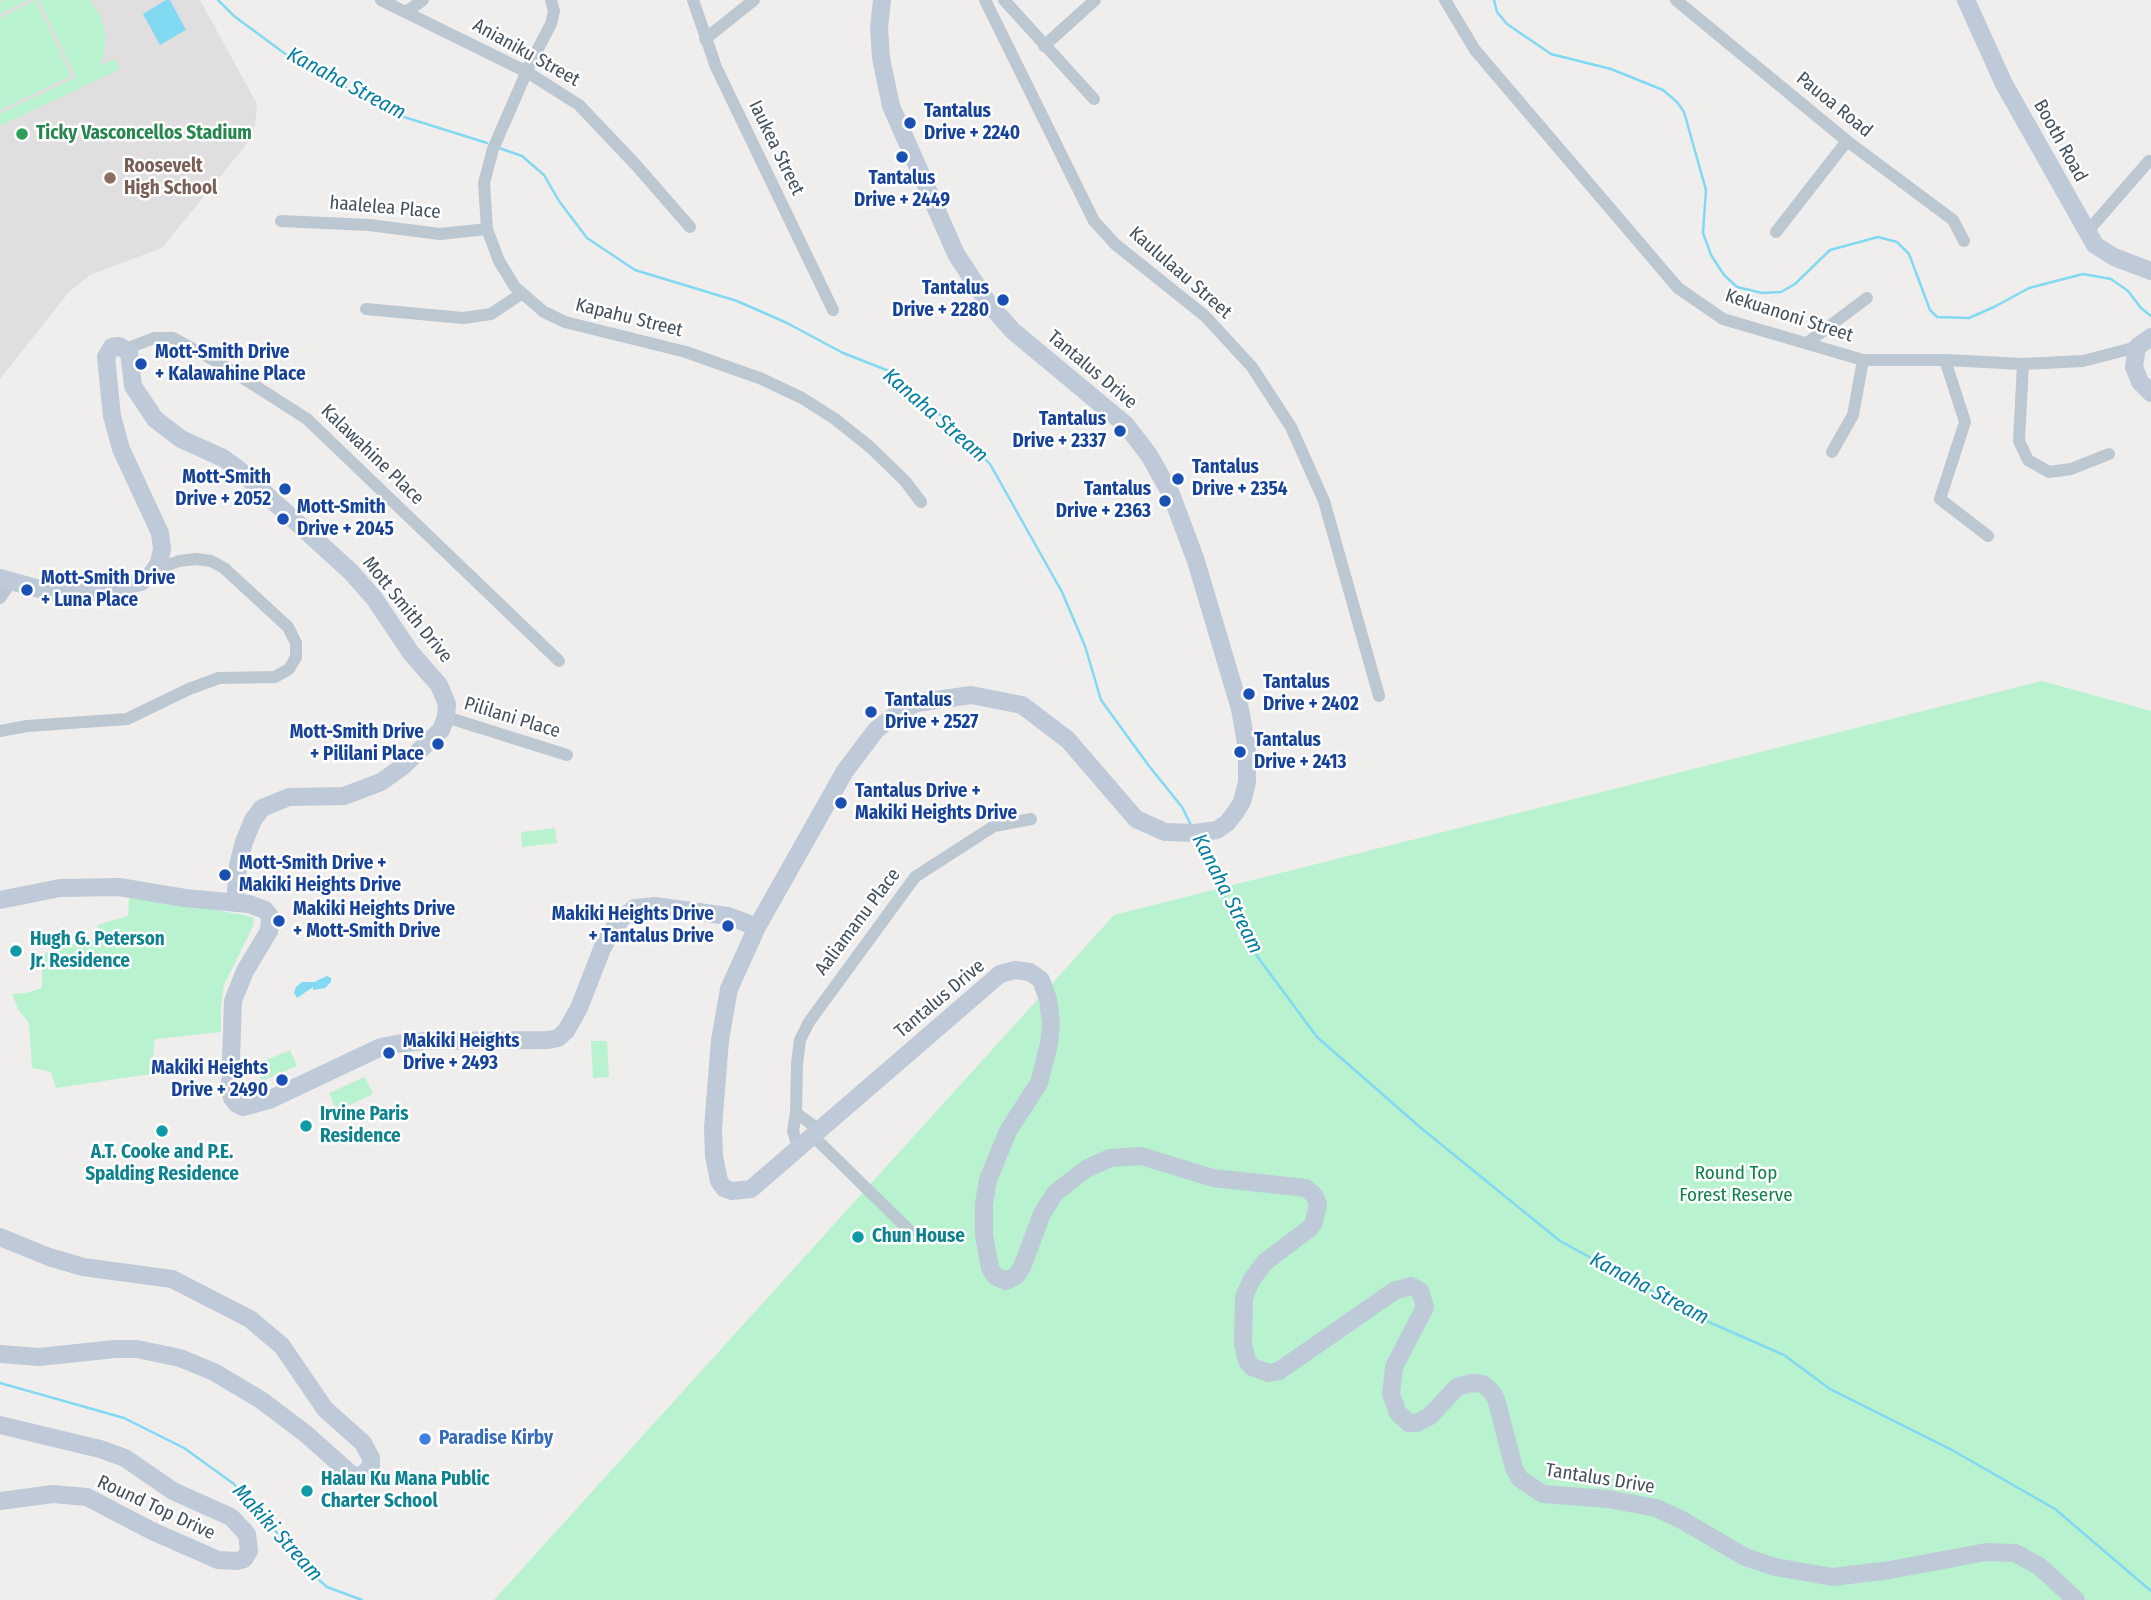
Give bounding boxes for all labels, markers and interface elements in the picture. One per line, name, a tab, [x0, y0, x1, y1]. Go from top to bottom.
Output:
street label: Anianiku Street	[469, 14, 583, 92]
water label: Kanaha Stream	[282, 42, 410, 126]
street label: Pauoa Road	[1791, 67, 1877, 143]
street label: Booth Road	[2028, 96, 2092, 186]
street label: Iaukea Street	[743, 97, 809, 199]
place label: Tantalus Drive + 2240	[924, 101, 1020, 145]
marker: Tantalus Drive + 2240	[902, 115, 918, 131]
place label: Ticky Vasconcellos Stadium	[36, 123, 252, 145]
marker: Ticky Vasconcellos Stadium	[14, 126, 30, 142]
marker: Tantalus Drive + 2449	[894, 149, 910, 165]
place label: Roosevelt High School	[124, 156, 217, 200]
place label: Tantalus Drive + 2449	[854, 168, 950, 212]
marker: Roosevelt High School	[102, 170, 118, 186]
street label: haalelea Place	[328, 192, 442, 224]
street label: Kaululaau Street	[1124, 222, 1236, 324]
place label: Tantalus Drive + 2280	[892, 278, 989, 322]
street label: Kekuanoni Street	[1722, 285, 1856, 347]
marker: Tantalus Drive + 2280	[995, 292, 1011, 308]
street label: Kapahu Street	[573, 294, 685, 342]
street label: Tantalus Drive	[1042, 326, 1142, 414]
place label: Mott-Smith Drive + Kalawahine Place	[155, 342, 306, 386]
marker: Mott-Smith Drive + Kalawahine Place	[133, 356, 149, 372]
water label: Kanaha Stream	[877, 364, 993, 468]
street label: Kalawahine Place	[316, 400, 428, 510]
place label: Tantalus Drive + 2337	[1013, 409, 1106, 453]
marker: Tantalus Drive + 2337	[1112, 423, 1128, 439]
place label: Tantalus Drive + 2354	[1192, 457, 1288, 501]
place label: Mott-Smith Drive + 2052	[175, 467, 271, 511]
marker: Tantalus Drive + 2354	[1170, 471, 1186, 487]
place label: Tantalus Drive + 2363	[1056, 479, 1151, 523]
marker: Mott-Smith Drive + 2052	[277, 481, 293, 497]
marker: Tantalus Drive + 2363	[1157, 493, 1173, 509]
place label: Mott-Smith Drive + 2045	[297, 497, 394, 541]
marker: Mott-Smith Drive + 2045	[275, 511, 291, 527]
street label: Mott Smith Drive	[357, 552, 457, 668]
place label: Mott-Smith Drive + Luna Place	[41, 568, 175, 612]
marker: Mott-Smith Drive + Luna Place	[19, 582, 35, 598]
place label: Tantalus Drive + 2402	[1263, 672, 1359, 716]
marker: Tantalus Drive + 2402	[1241, 686, 1257, 702]
place label: Tantalus Drive + 2527	[885, 690, 978, 734]
street label: Pililani Place	[461, 693, 563, 743]
marker: Tantalus Drive + 2527	[863, 704, 879, 720]
place label: Mott-Smith Drive + Pililani Place	[290, 722, 424, 766]
place label: Tantalus Drive + 2413	[1254, 730, 1347, 774]
marker: Mott-Smith Drive + Pililani Place	[430, 736, 446, 752]
marker: Tantalus Drive + 2413	[1232, 744, 1248, 760]
place label: Tantalus Drive + Makiki Heights Drive	[855, 781, 1017, 825]
marker: Tantalus Drive + Makiki Heights Drive	[833, 795, 849, 811]
water label: Kanaha Stream	[1186, 830, 1268, 958]
place label: Mott-Smith Drive + Makiki Heights Drive	[239, 853, 401, 897]
street label: Aaliamanu Place	[810, 864, 906, 980]
marker: Mott-Smith Drive + Makiki Heights Drive	[217, 867, 233, 883]
place label: Makiki Heights Drive + Mott-Smith Drive	[293, 899, 455, 943]
place label: Makiki Heights Drive + Tantalus Drive	[552, 904, 714, 948]
marker: Makiki Heights Drive + Mott-Smith Drive	[271, 913, 287, 929]
marker: Makiki Heights Drive + Tantalus Drive	[720, 918, 736, 934]
place label: Hugh G. Peterson Jr. Residence	[30, 929, 165, 973]
marker: Hugh G. Peterson Jr. Residence	[8, 943, 24, 959]
street label: Tantalus Drive	[890, 955, 990, 1043]
place label: Makiki Heights Drive + 2493	[403, 1031, 520, 1075]
marker: Makiki Heights Drive + 2493	[381, 1045, 397, 1061]
place label: Makiki Heights Drive + 2490	[151, 1058, 268, 1102]
marker: Makiki Heights Drive + 2490	[274, 1072, 290, 1088]
place label: Irvine Paris Residence	[320, 1104, 409, 1148]
marker: Irvine Paris Residence	[298, 1118, 314, 1134]
marker: A.T. Cooke and P.E. Spalding Residence	[154, 1123, 170, 1139]
place label: A.T. Cooke and P.E. Spalding Residence	[85, 1142, 239, 1186]
park label: Round Top Forest Reserve	[1679, 1163, 1793, 1207]
place label: Chun House	[872, 1226, 965, 1248]
marker: Chun House	[850, 1229, 866, 1245]
water label: Kanaha Stream	[1585, 1247, 1713, 1331]
place label: Paradise Kirby	[439, 1428, 553, 1450]
marker: Paradise Kirby	[417, 1431, 433, 1447]
street label: Tantalus Drive	[1544, 1459, 1656, 1499]
place label: Halau Ku Mana Public Charter School	[321, 1469, 490, 1513]
street label: Round Top Drive	[94, 1471, 218, 1545]
water label: Makiki Stream	[227, 1479, 327, 1587]
marker: Halau Ku Mana Public Charter School	[299, 1483, 315, 1499]

